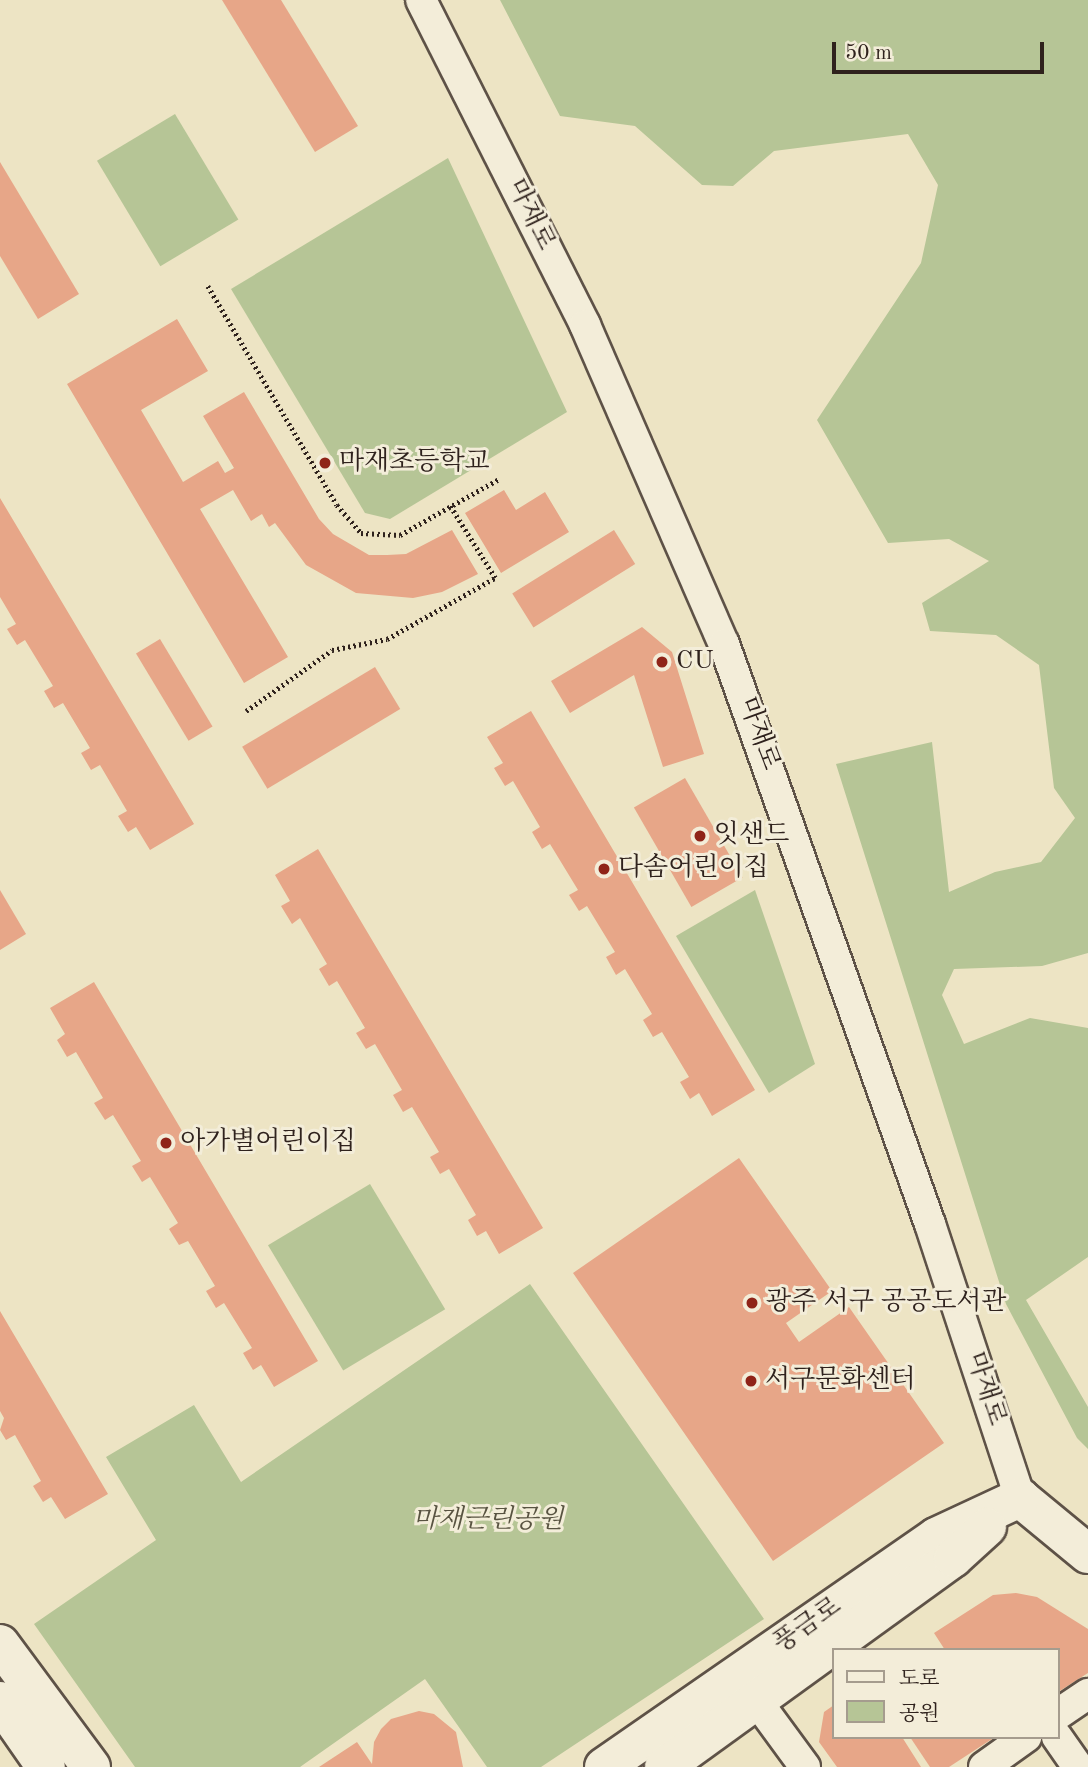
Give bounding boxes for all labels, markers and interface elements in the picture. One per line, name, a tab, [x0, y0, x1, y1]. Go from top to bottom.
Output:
scale bar	[836, 28, 1048, 72]
text: 50 m	[845, 43, 892, 64]
street label: 마재로	[499, 174, 561, 256]
place label: 마재초등학교	[339, 447, 490, 479]
marker: 마재초등학교	[317, 455, 333, 471]
place label: CU	[676, 646, 714, 678]
marker: CU	[654, 654, 670, 670]
street label: 마재로	[730, 693, 786, 775]
place label: 잇샌드	[714, 820, 789, 852]
marker: 잇샌드	[692, 828, 708, 844]
place label: 다솜어린이집	[618, 853, 769, 885]
marker: 다솜어린이집	[596, 861, 612, 877]
place label: 아가별어린이집	[180, 1127, 356, 1159]
marker: 아가별어린이집	[158, 1135, 174, 1151]
place label: 광주 서구 공공도서관	[766, 1287, 1007, 1319]
marker: 광주 서구 공공도서관	[744, 1295, 760, 1311]
street label: 마재로	[959, 1348, 1011, 1430]
place label: 서구문화센터	[765, 1365, 916, 1397]
marker: 서구문화센터	[743, 1373, 759, 1389]
park label: 마재근린공원	[413, 1505, 563, 1537]
street label: 풍금로	[768, 1592, 848, 1660]
legend	[832, 1648, 1060, 1739]
text: 도로	[899, 1669, 940, 1690]
text: 공원	[899, 1704, 940, 1725]

